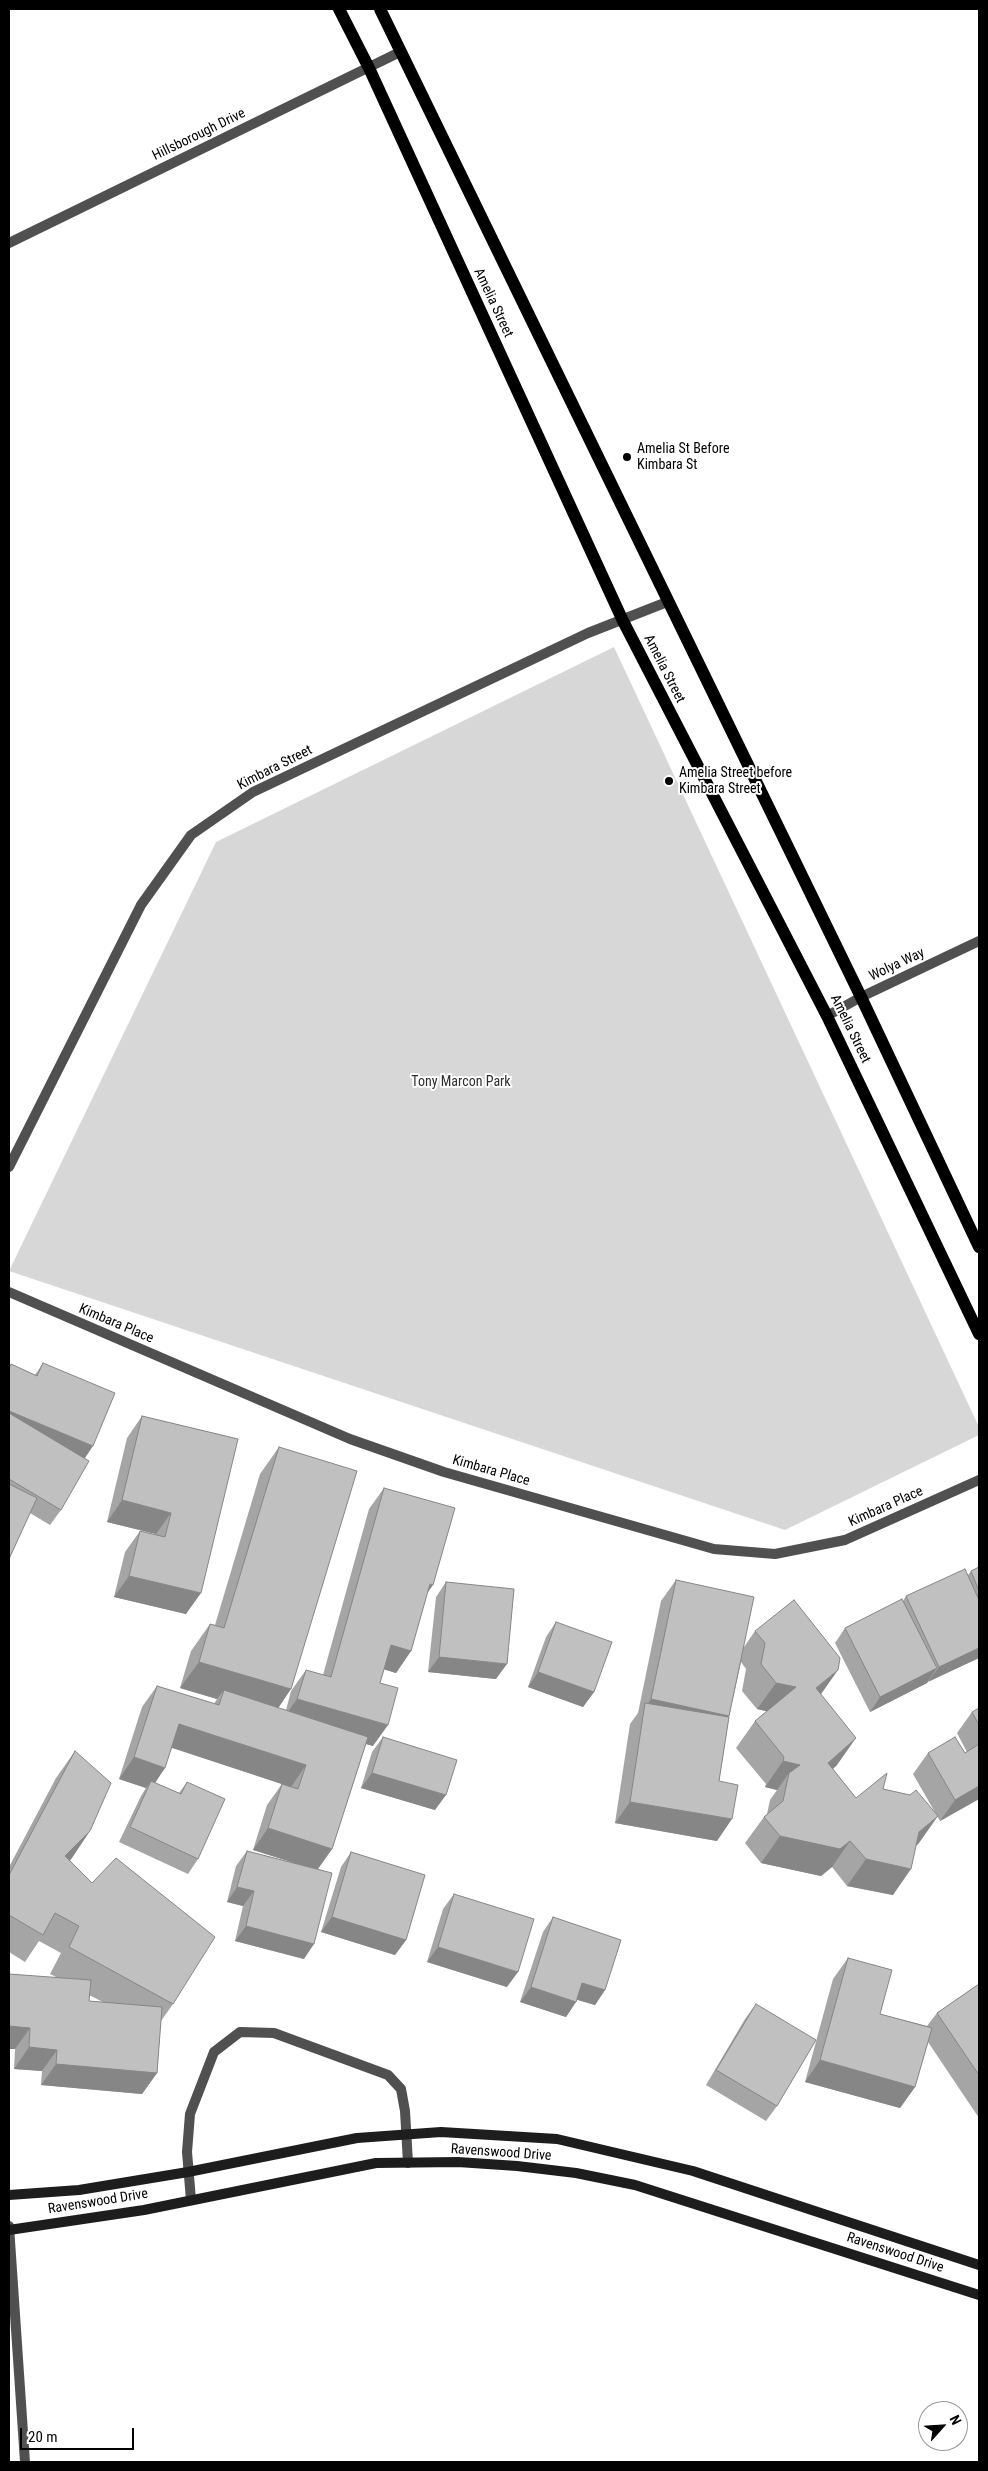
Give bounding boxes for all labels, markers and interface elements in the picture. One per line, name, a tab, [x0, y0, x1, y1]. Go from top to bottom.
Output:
street label: Hillsborough Drive	[150, 105, 248, 165]
street label: Amelia Street	[470, 266, 516, 340]
place label: Amelia St Before Kimbara St	[637, 441, 729, 474]
marker: Amelia St Before Kimbara St	[621, 451, 633, 463]
street label: Amelia Street	[640, 632, 688, 706]
street label: Kimbara Street	[235, 742, 315, 794]
place label: Amelia Street before Kimbara Street	[679, 765, 792, 798]
marker: Amelia Street before Kimbara Street	[663, 775, 675, 787]
street label: Wolya Way	[867, 945, 927, 985]
street label: Amelia Street	[826, 992, 874, 1066]
park label: Tony Marcon Park	[411, 1074, 511, 1090]
street label: Kimbara Place	[76, 1301, 156, 1347]
street label: Kimbara Place	[450, 1452, 532, 1490]
street label: Kimbara Place	[846, 1483, 926, 1531]
street label: Ravenswood Drive	[450, 2141, 552, 2165]
street label: Ravenswood Drive	[47, 2186, 149, 2218]
street label: Ravenswood Drive	[844, 2229, 946, 2277]
north arrow	[918, 2401, 968, 2451]
text: N	[947, 2412, 965, 2427]
scale bar	[22, 2418, 136, 2450]
text: 20 m	[28, 2428, 58, 2446]

